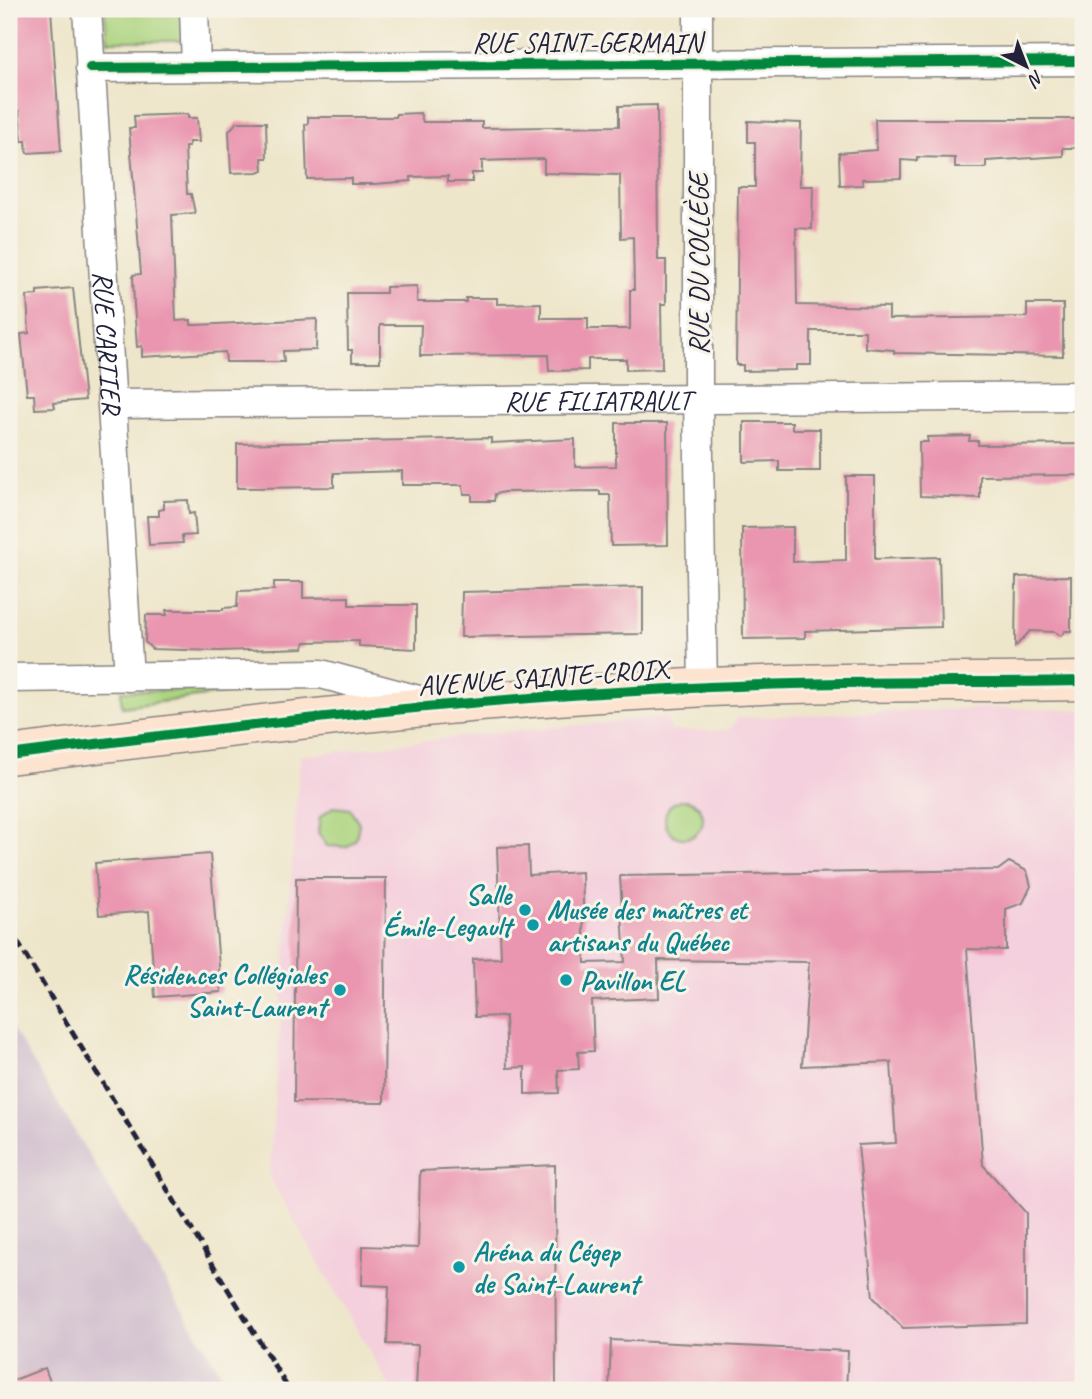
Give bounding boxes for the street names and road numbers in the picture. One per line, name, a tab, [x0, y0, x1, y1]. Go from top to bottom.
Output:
street label: RUE SAINT-GERMAIN	[472, 25, 706, 60]
street label: RUE DU COLLÈGE	[681, 170, 716, 355]
street label: RUE CARTIER	[86, 270, 130, 418]
street label: RUE FILIATRAULT	[504, 382, 698, 418]
street label: AVENUE SAINTE-CROIX	[417, 651, 673, 703]

